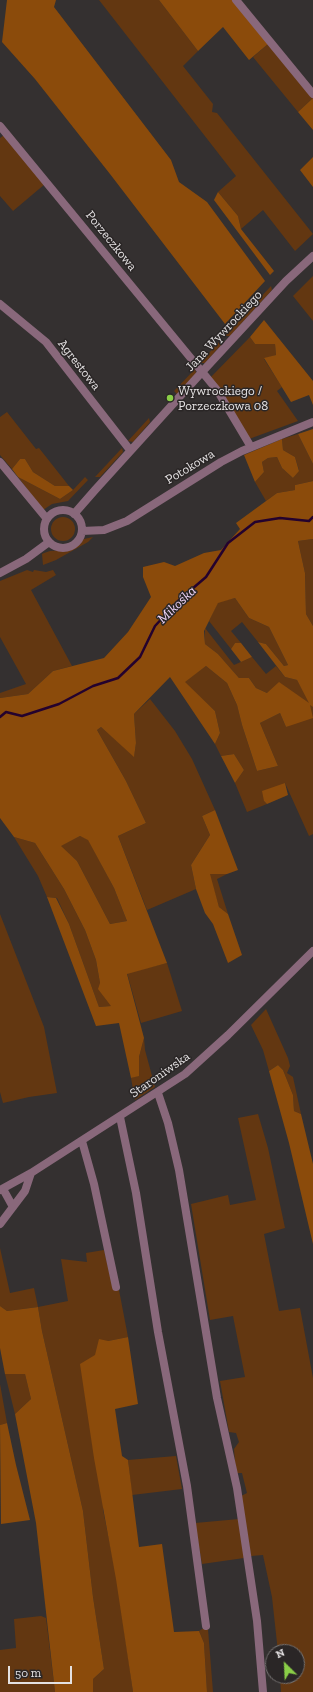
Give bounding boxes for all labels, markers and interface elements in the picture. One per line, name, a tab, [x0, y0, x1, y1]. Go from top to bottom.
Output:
street label: Porzeczkowa	[82, 208, 140, 274]
street label: Jana Wywrockiego	[182, 287, 266, 375]
street label: Agrestowa	[54, 336, 104, 394]
place label: Wywrockiego / Porzeczkowa 08	[178, 383, 268, 414]
marker: Wywrockiego / Porzeczkowa 08	[165, 393, 175, 403]
street label: Potokowa	[163, 446, 217, 488]
water label: Mikośka	[154, 583, 200, 627]
street label: Staroniwska	[127, 1049, 193, 1101]
north arrow	[265, 1644, 305, 1684]
text: N	[274, 1646, 287, 1661]
scale bar	[10, 1658, 74, 1684]
text: 50 m	[15, 1666, 41, 1680]

